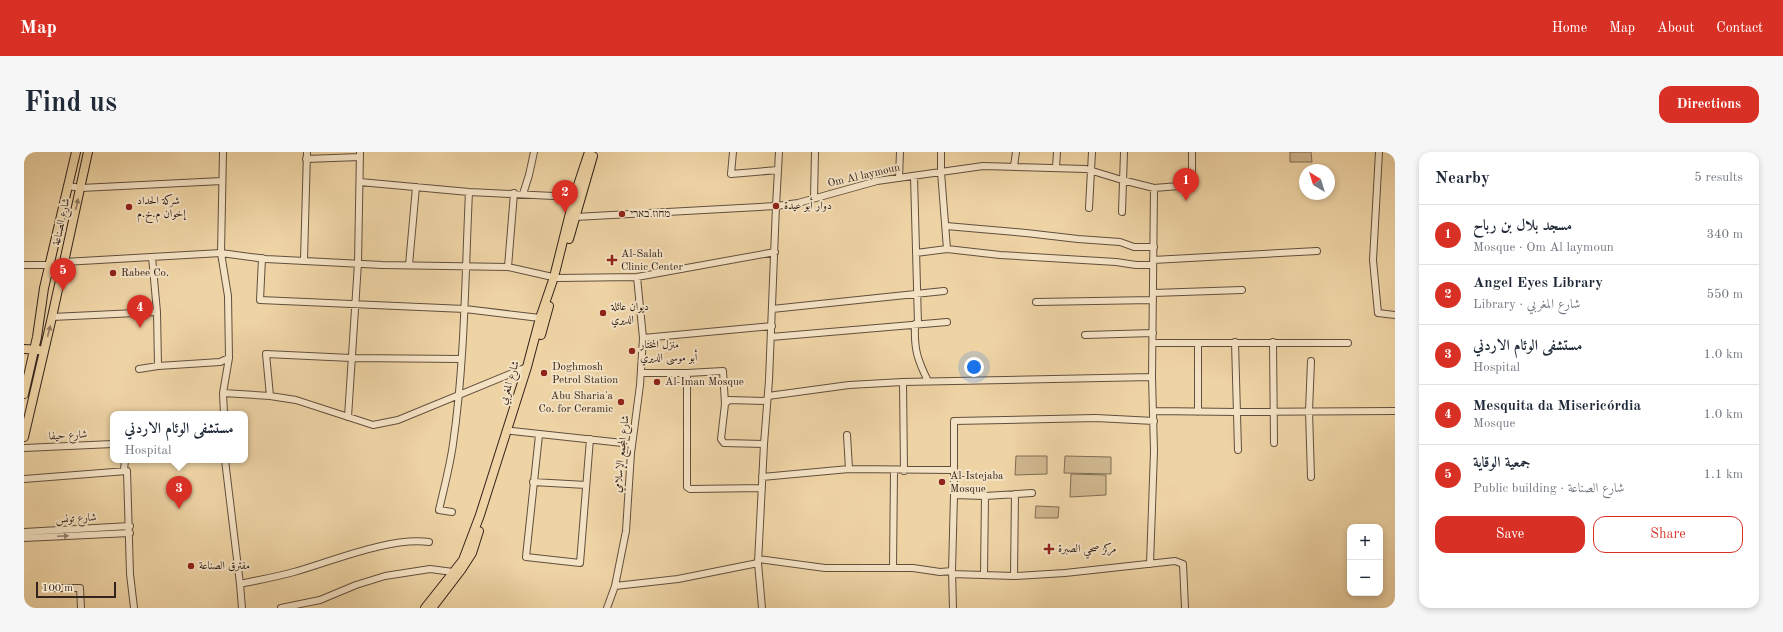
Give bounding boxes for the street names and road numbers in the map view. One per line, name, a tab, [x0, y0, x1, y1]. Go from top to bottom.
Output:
street label: Om Al laymoun	[827, 162, 901, 190]
street label: شارع الصناعة	[52, 197, 75, 247]
street label: شارع المغربي	[498, 360, 525, 407]
street label: شارع المجمع الإسلامي	[611, 415, 635, 494]
street label: شارع حيفا	[48, 429, 88, 446]
street label: شارع تونس	[55, 512, 97, 529]

